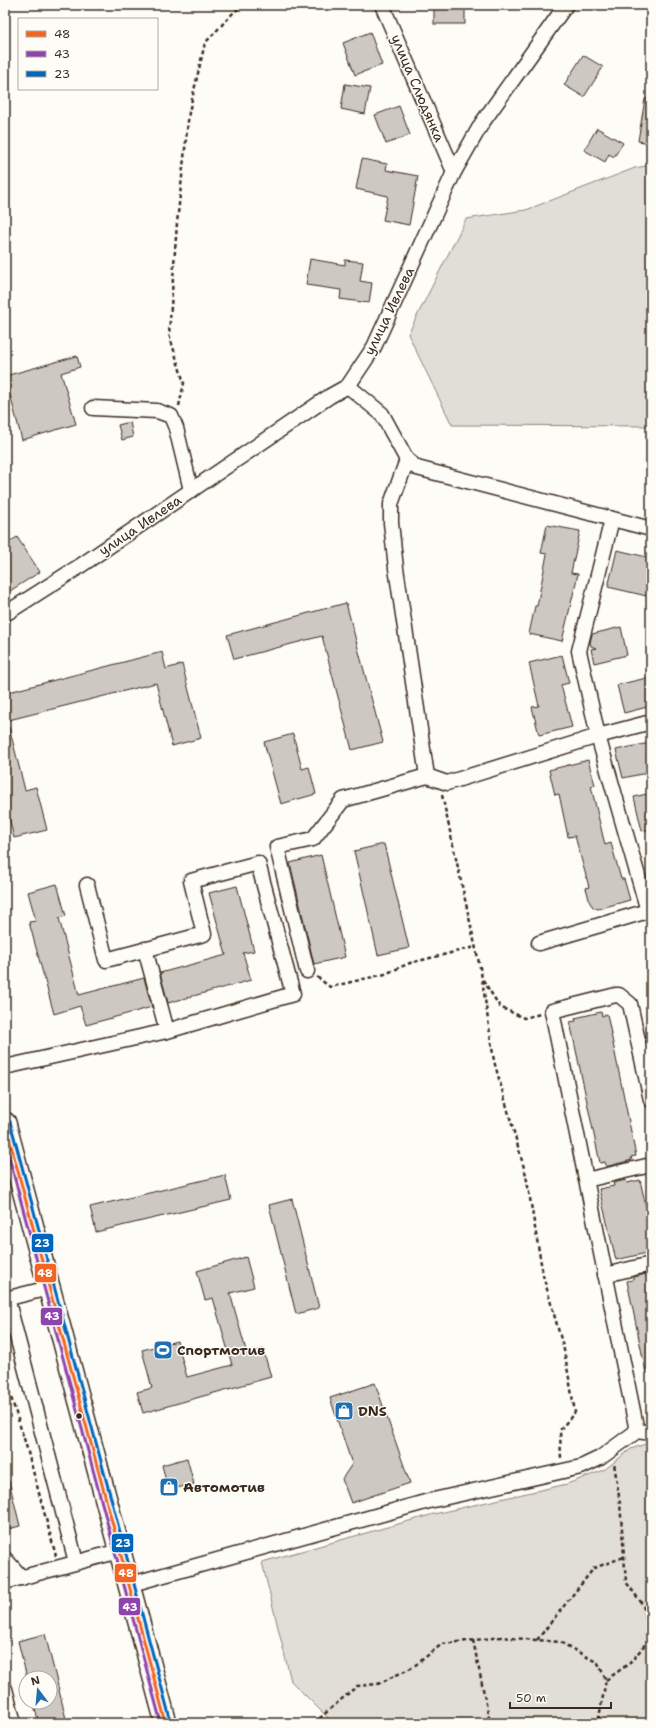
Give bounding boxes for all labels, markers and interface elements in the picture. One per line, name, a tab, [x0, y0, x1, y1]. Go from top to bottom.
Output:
legend	[18, 18, 158, 90]
text: 48	[54, 26, 71, 42]
street label: улица Слюдянка	[387, 31, 449, 145]
text: 43	[54, 46, 70, 62]
text: 23	[54, 66, 70, 82]
street label: улица Ивлева	[360, 264, 418, 358]
street label: улица Ивлева	[95, 491, 185, 559]
line badge: 23	[31, 1233, 54, 1253]
text: 23	[34, 1236, 50, 1251]
line badge: 48	[34, 1263, 57, 1283]
text: 48	[37, 1266, 53, 1281]
line badge: 43	[40, 1307, 63, 1326]
text: 43	[45, 1309, 60, 1324]
sports icon: Спортмотив	[152, 1339, 174, 1361]
place label: Спортмотив	[177, 1341, 265, 1359]
shop icon: DNS	[333, 1400, 355, 1422]
place label: DNS	[358, 1402, 387, 1420]
unlabelled marker	[74, 1411, 84, 1421]
shop icon: Автомотив	[158, 1476, 180, 1498]
place label: Автомотив	[183, 1478, 265, 1496]
line badge: 23	[111, 1533, 134, 1553]
text: 23	[115, 1536, 131, 1551]
line badge: 48	[114, 1563, 137, 1583]
text: 48	[118, 1566, 134, 1581]
line badge: 43	[118, 1597, 141, 1616]
text: 43	[123, 1600, 138, 1615]
north arrow	[18, 1670, 58, 1710]
text: N	[29, 1672, 42, 1689]
scale bar	[510, 1684, 611, 1710]
text: 50 m	[516, 1690, 546, 1706]

